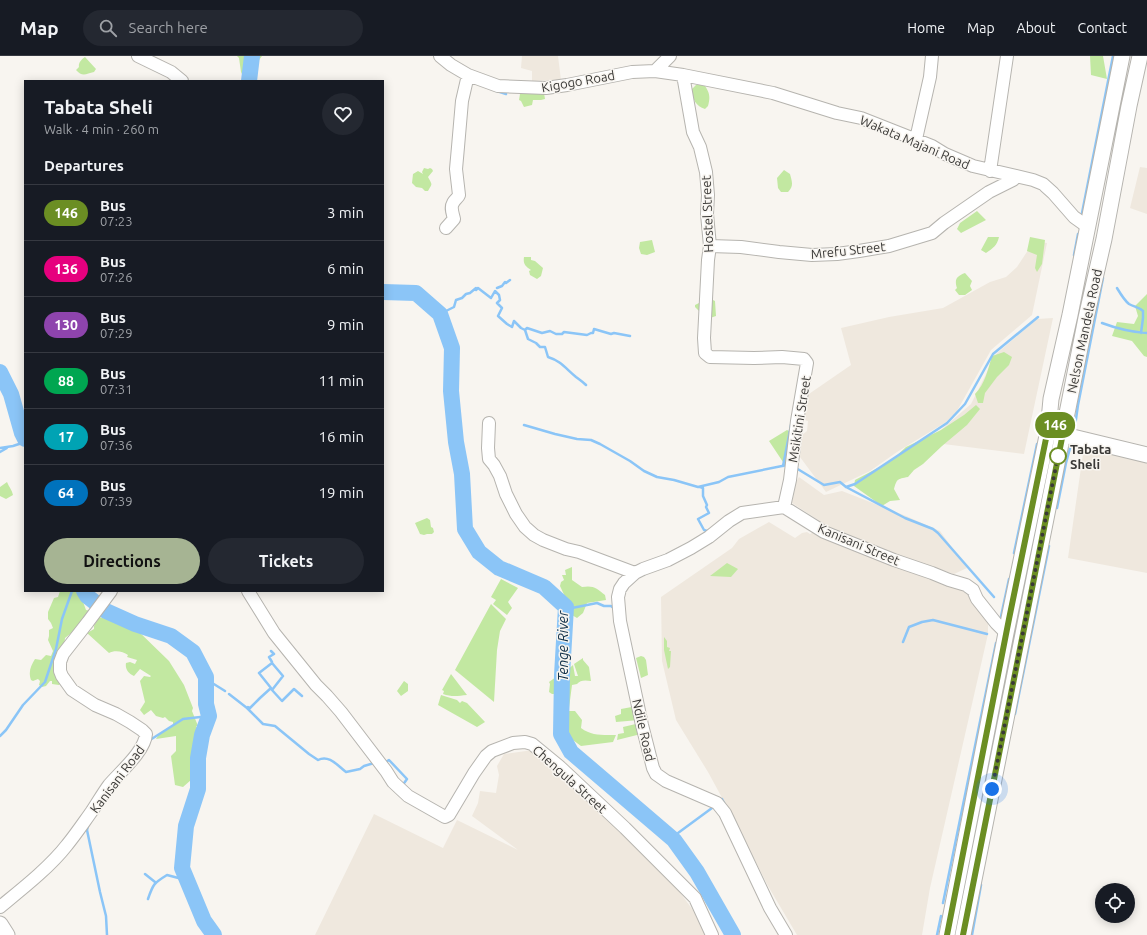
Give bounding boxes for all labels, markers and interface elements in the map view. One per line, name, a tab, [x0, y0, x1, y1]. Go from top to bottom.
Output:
search box	[83, 10, 363, 46]
text: Map	[20, 17, 59, 39]
icon: search	[97, 17, 119, 39]
text: Search here	[129, 19, 208, 36]
text: Home	[907, 20, 945, 36]
text: Map	[967, 20, 995, 36]
text: About	[1017, 20, 1056, 36]
text: Contact	[1078, 20, 1127, 36]
street label: Kigogo Road	[540, 68, 616, 94]
button: heart	[322, 93, 364, 135]
text: Tabata Sheli	[44, 96, 153, 118]
street label: Wakata Majani Road	[858, 113, 972, 171]
text: Walk · 4 min · 260 m	[44, 122, 159, 136]
text: Departures	[44, 157, 124, 174]
street label: Hostel Street	[699, 175, 715, 253]
text: Bus	[100, 197, 126, 214]
text: 3 min	[327, 204, 364, 221]
text: 146	[54, 205, 78, 221]
text: 07:23	[100, 214, 133, 228]
street label: Mrefu Street	[810, 239, 886, 261]
text: Bus	[100, 253, 126, 270]
text: 6 min	[327, 260, 364, 277]
text: 136	[54, 261, 78, 277]
street label: Nelson Mandela Road	[1064, 268, 1104, 394]
text: 07:26	[100, 270, 133, 284]
text: Bus	[100, 309, 126, 326]
text: 9 min	[327, 316, 364, 333]
text: 130	[54, 317, 78, 333]
text: 07:29	[100, 326, 133, 340]
text: Bus	[100, 365, 126, 382]
text: 11 min	[318, 372, 364, 389]
text: 88	[58, 373, 74, 389]
street label: Msikitini Street	[785, 374, 813, 464]
text: 07:31	[100, 382, 133, 396]
line badge: 146	[1032, 412, 1078, 438]
text: 146	[1043, 417, 1067, 433]
text: Bus	[100, 421, 126, 438]
text: 16 min	[318, 428, 364, 445]
text: 17	[58, 429, 74, 445]
text: 07:36	[100, 438, 133, 452]
place label: Tabata Sheli	[1070, 442, 1111, 471]
marker: Tabata Sheli	[1049, 447, 1067, 465]
text: Bus	[100, 477, 126, 494]
text: 19 min	[318, 484, 364, 501]
text: 64	[58, 485, 74, 501]
text: 07:39	[100, 494, 133, 508]
street label: Kanisani Street	[816, 520, 902, 568]
button: Directions	[44, 538, 200, 584]
button: Tickets	[208, 538, 364, 584]
water label: Tenge River	[555, 610, 571, 681]
street label: Ndile Road	[630, 697, 658, 763]
street label: Kanisani Road	[87, 742, 147, 816]
street label: Chengula Street	[530, 742, 610, 816]
your location	[982, 779, 1002, 799]
map controls	[1095, 883, 1135, 923]
button: locate	[1095, 883, 1135, 923]

